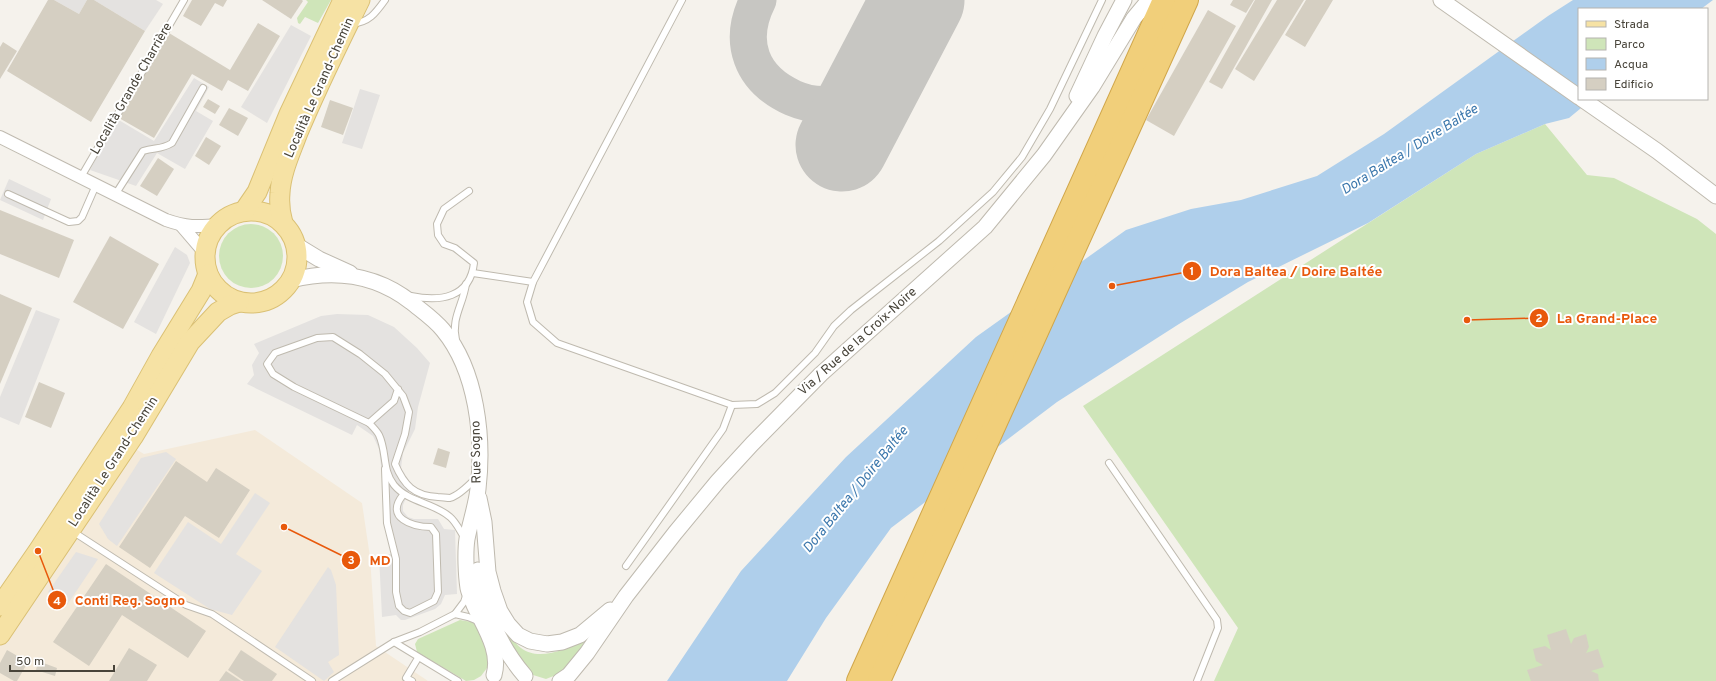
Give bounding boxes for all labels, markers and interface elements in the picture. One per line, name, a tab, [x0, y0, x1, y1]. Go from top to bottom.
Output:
legend	[1578, 8, 1708, 100]
street label: Località Le Grand-Chemin	[282, 15, 358, 161]
text: Strada	[1614, 17, 1649, 33]
street label: Località Grande Charrière	[88, 20, 176, 158]
text: Parco	[1614, 37, 1645, 53]
text: Acqua	[1614, 57, 1648, 73]
text: Edificio	[1614, 77, 1654, 93]
water label: Dora Baltea / Doire Baltée	[1338, 100, 1482, 199]
callout: Dora Baltea / Doire Baltée	[1182, 258, 1390, 284]
text: 1	[1190, 264, 1194, 280]
text: Dora Baltea / Doire Baltée	[1210, 264, 1382, 281]
street label: Via / Rue de la Croix-Noire	[795, 284, 921, 400]
callout: La Grand-Place	[1529, 305, 1666, 331]
text: 2	[1535, 311, 1543, 327]
text: La Grand-Place	[1557, 311, 1658, 328]
street label: Località Le Grand-Chemin	[66, 394, 162, 530]
street label: Rue Sogno	[468, 420, 486, 484]
water label: Dora Baltea / Doire Baltée	[800, 423, 913, 557]
callout: MD	[341, 547, 398, 573]
text: 3	[347, 553, 355, 569]
text: MD	[369, 553, 391, 570]
callout: Conti Reg. Sogno	[47, 587, 193, 613]
text: Conti Reg. Sogno	[75, 593, 185, 610]
text: 4	[53, 594, 61, 610]
scale bar	[10, 647, 114, 673]
text: 50 m	[16, 654, 44, 670]

